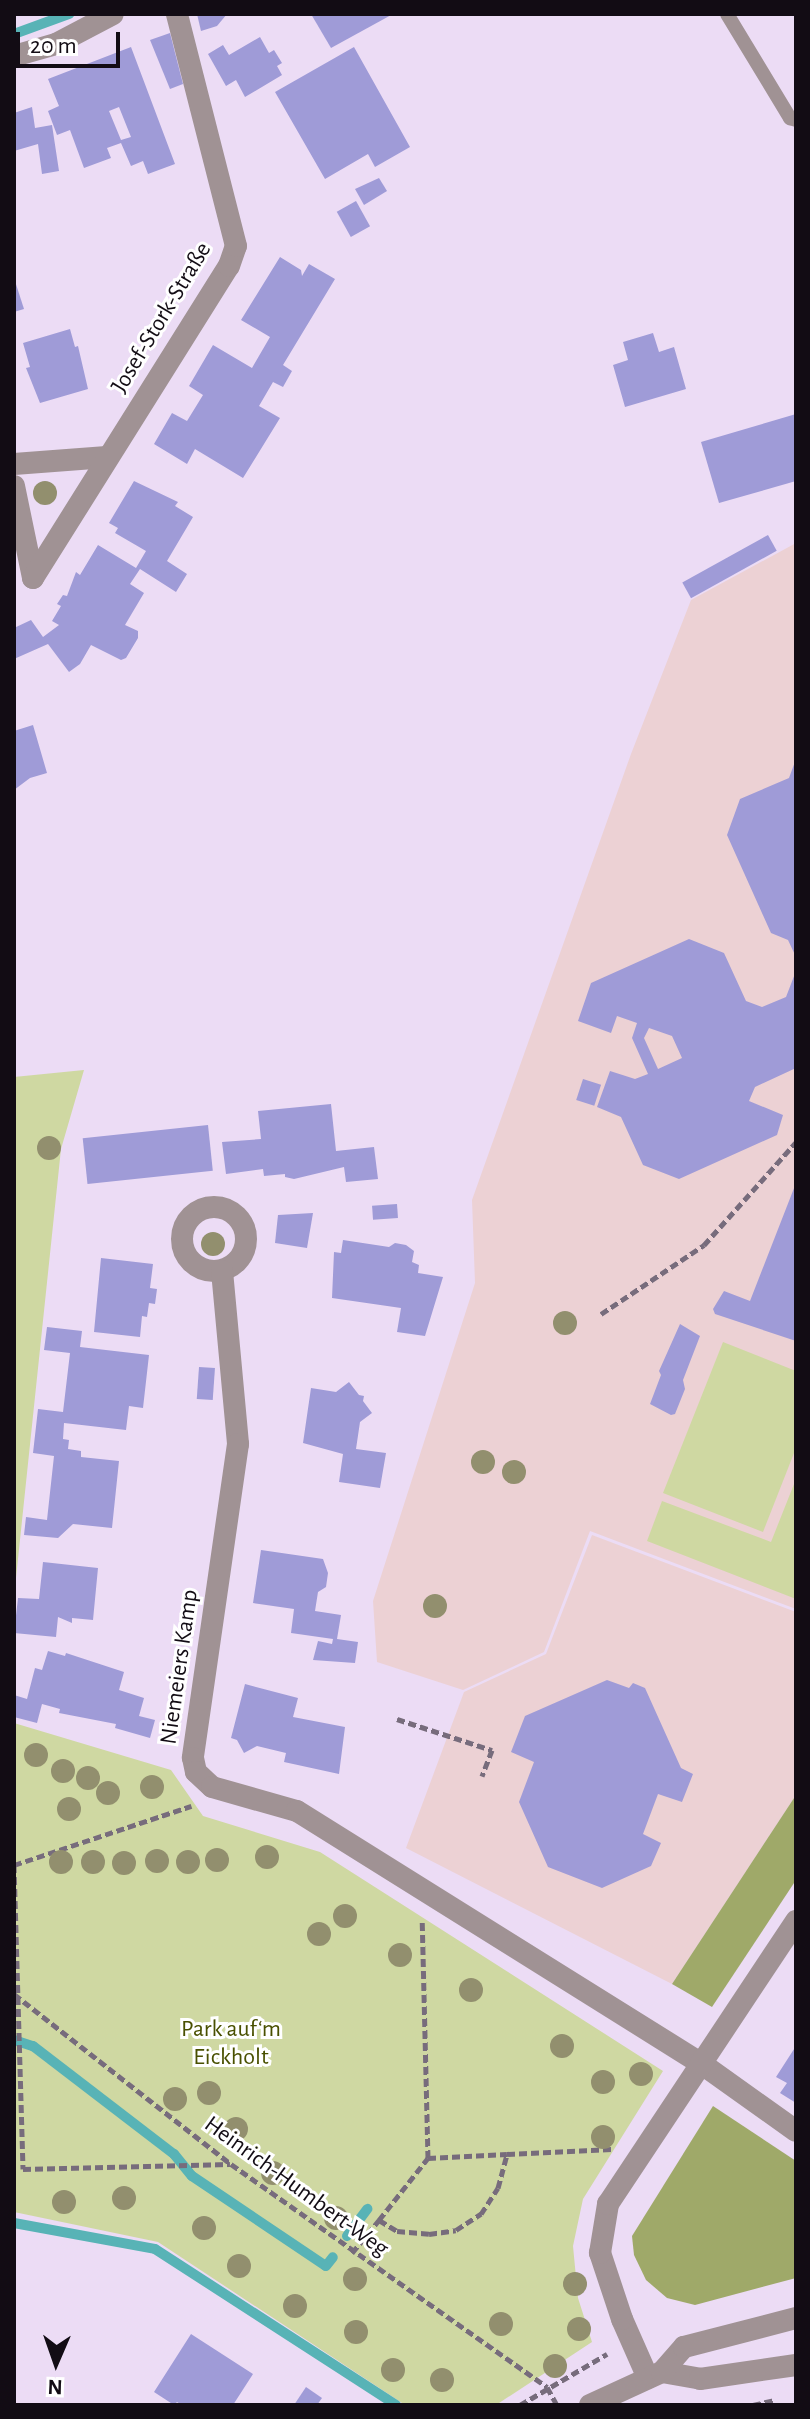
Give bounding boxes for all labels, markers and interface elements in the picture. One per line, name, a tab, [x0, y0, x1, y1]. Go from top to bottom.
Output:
scale bar	[20, 16, 124, 66]
text: 20 m	[30, 34, 77, 58]
street label: Josef-Stork-Straße	[106, 237, 218, 399]
street label: Niemeiers Kamp	[155, 1588, 205, 1746]
park label: Park auf‘m Eickholt	[181, 2016, 281, 2072]
street label: Heinrich-Humbert-Weg	[198, 2110, 394, 2264]
north arrow	[16, 2323, 96, 2403]
text: N	[47, 2376, 63, 2398]

